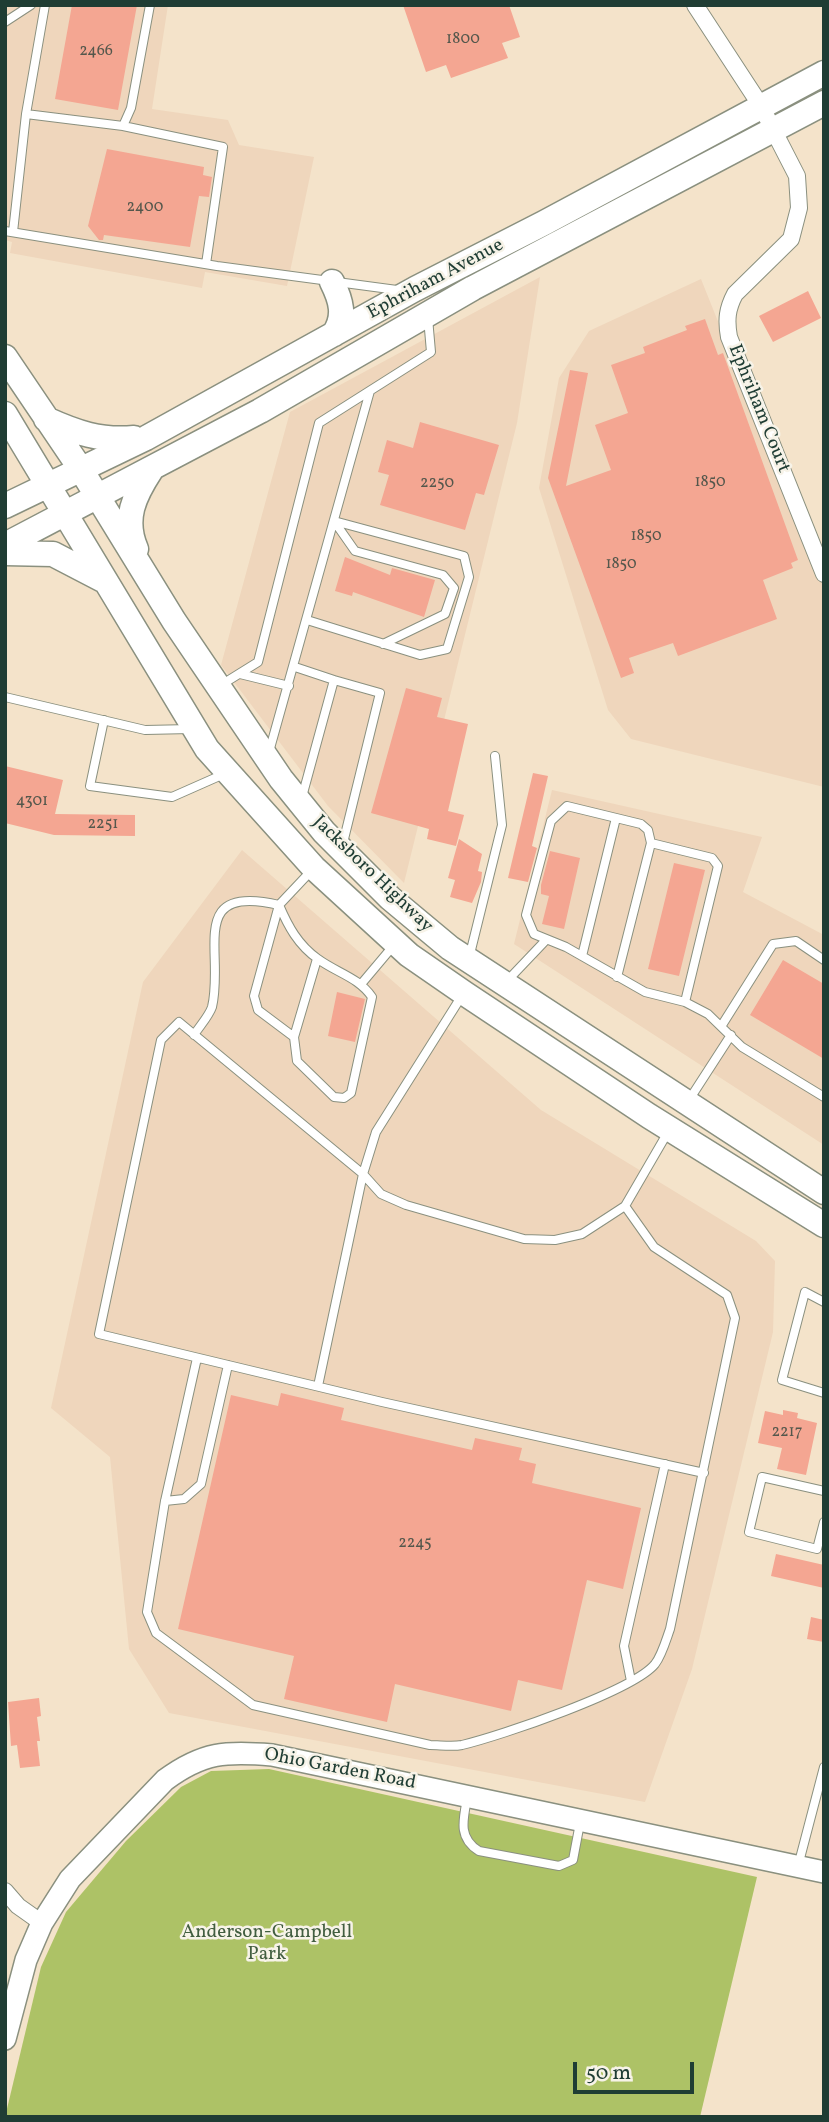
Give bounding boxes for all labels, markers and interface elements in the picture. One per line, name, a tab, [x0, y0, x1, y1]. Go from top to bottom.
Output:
house number: 1800	[446, 30, 480, 50]
house number: 2466	[79, 42, 113, 62]
house number: 2400	[127, 198, 163, 218]
street label: Ephriham Avenue	[364, 235, 508, 325]
street label: Ephriham Court	[722, 342, 794, 476]
house number: 1850	[694, 473, 726, 493]
house number: 2250	[420, 474, 454, 494]
house number: 1850	[630, 527, 662, 547]
house number: 1850	[605, 555, 637, 575]
house number: 4301	[16, 792, 48, 812]
street label: Jacksboro Highway	[307, 812, 437, 938]
house number: 2251	[87, 815, 119, 835]
house number: 2217	[771, 1423, 803, 1443]
house number: 2245	[398, 1534, 432, 1554]
street label: Ohio Garden Road	[262, 1744, 418, 1796]
park label: Anderson-Campbell Park	[182, 1923, 352, 1967]
scale bar	[577, 2048, 698, 2092]
text: 50 m	[586, 2059, 631, 2088]

